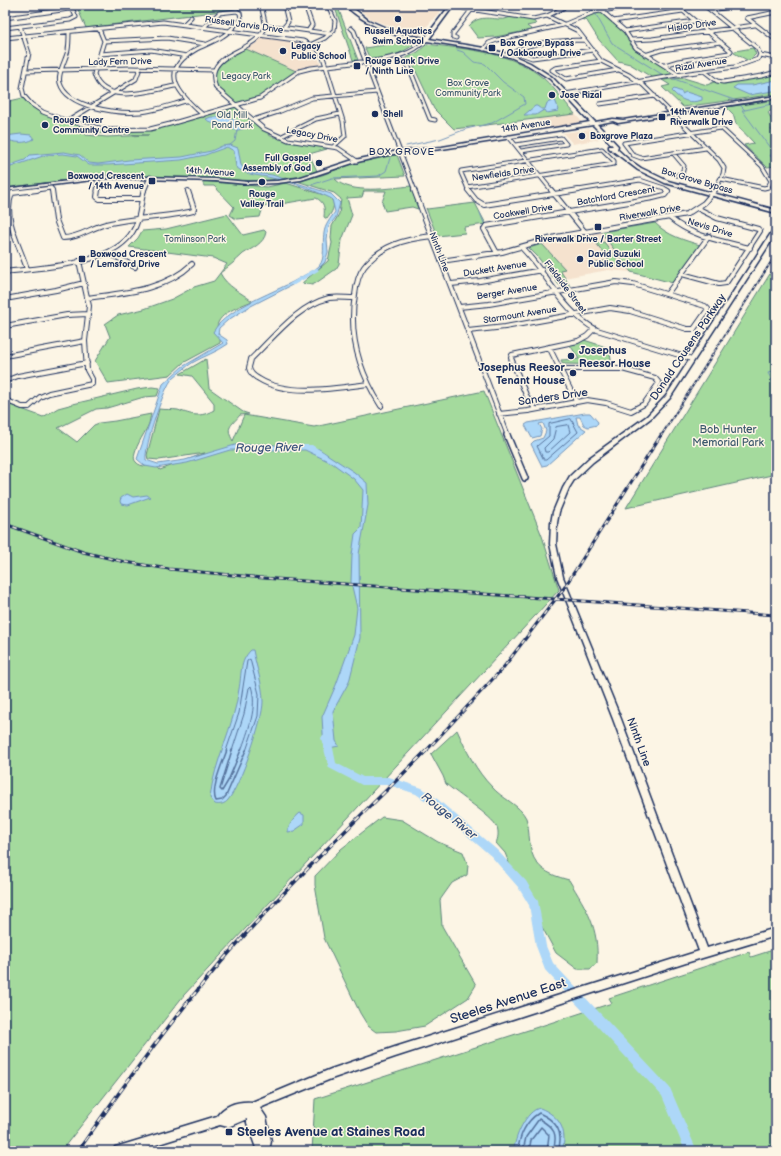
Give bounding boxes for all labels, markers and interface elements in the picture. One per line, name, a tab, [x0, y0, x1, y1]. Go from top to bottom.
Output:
street label: Russell Jarvis Drive	[204, 14, 285, 36]
marker: Russell Aquatics Swim School	[393, 14, 403, 24]
street label: Hislop Drive	[667, 17, 718, 35]
place label: Russell Aquatics Swim School	[364, 26, 432, 47]
place label: Box Grove Bypass / Oakborough Drive	[500, 38, 581, 59]
place label: Legacy Public School	[291, 41, 347, 62]
marker: Box Grove Bypass / Oakborough Drive	[487, 43, 497, 53]
marker: Legacy Public School	[278, 46, 288, 56]
street label: Rizal Avenue	[674, 55, 728, 75]
street label: Lady Fern Drive	[88, 56, 152, 68]
place label: Rouge Bank Drive / Ninth Line	[365, 56, 439, 77]
marker: Rouge Bank Drive / Ninth Line	[352, 61, 362, 71]
park label: Legacy Park	[221, 71, 271, 82]
park label: Box Grove Community Park	[435, 78, 501, 99]
marker: Jose Rizal	[547, 90, 557, 100]
place label: Jose Rizal	[560, 90, 602, 101]
place label: 14th Avenue / Riverwalk Drive	[670, 107, 733, 128]
marker: Shell	[370, 109, 380, 119]
place label: Shell	[383, 109, 403, 120]
park label: Old Mill Pond Park	[211, 110, 253, 131]
marker: 14th Avenue / Riverwalk Drive	[657, 112, 667, 122]
place label: Rouge River Community Centre	[53, 115, 130, 136]
street label: 14th Avenue	[501, 117, 552, 135]
marker: Rouge River Community Centre	[40, 120, 50, 130]
street label: Legacy Drive	[285, 125, 339, 146]
marker: Boxgrove Plaza	[577, 131, 587, 141]
place label: Boxgrove Plaza	[590, 131, 653, 142]
district label: BOX GROVE	[369, 146, 435, 158]
place label: Full Gospel Assembly of God	[242, 153, 311, 174]
marker: Full Gospel Assembly of God	[314, 158, 324, 168]
street label: Newfields Drive	[471, 164, 536, 184]
street label: 14th Avenue	[185, 165, 236, 179]
street label: Box Grove Bypass	[660, 166, 735, 197]
place label: Boxwood Crescent / 14th Avenue	[67, 171, 144, 192]
marker: Boxwood Crescent / 14th Avenue	[147, 176, 157, 186]
marker: Rouge Valley Trail	[257, 177, 267, 187]
street label: Batchford Crescent	[576, 184, 656, 208]
place label: Rouge Valley Trail	[240, 189, 284, 210]
street label: Coakwell Drive	[493, 202, 554, 222]
street label: Riverwalk Drive	[618, 202, 682, 224]
street label: Nevis Drive	[686, 216, 734, 240]
marker: Riverwalk Drive / Barter Street	[593, 222, 603, 232]
street label: Ninth Line	[426, 231, 452, 274]
park label: Tomlinson Park	[164, 234, 226, 245]
place label: Riverwalk Drive / Barter Street	[535, 234, 661, 245]
place label: Boxwood Crescent / Lemsford Drive	[90, 249, 167, 270]
place label: David Suzuki Public School	[588, 249, 644, 270]
marker: Boxwood Crescent / Lemsford Drive	[77, 254, 87, 264]
marker: David Suzuki Public School	[575, 254, 585, 264]
street label: Duckett Avenue	[462, 258, 528, 279]
street label: Fieldside Street	[541, 258, 589, 316]
street label: Berger Avenue	[476, 282, 539, 302]
street label: Donald Cousens Parkway	[648, 291, 728, 403]
street label: Starmount Avenue	[482, 304, 558, 326]
place label: Josephus Reesor House	[579, 344, 651, 370]
marker: Josephus Reesor House	[566, 351, 576, 361]
place label: Josephus Reesor Tenant House	[478, 361, 566, 387]
marker: Josephus Reesor Tenant House	[568, 368, 578, 378]
street label: Sanders Drive	[517, 386, 589, 408]
park label: Bob Hunter Memorial Park	[692, 423, 764, 449]
water label: Rouge River	[235, 440, 304, 456]
street label: Ninth Line	[624, 716, 654, 769]
water label: Rouge River	[418, 789, 481, 844]
street label: Steeles Avenue East	[448, 975, 568, 1027]
place label: Steeles Avenue at Staines Road	[237, 1124, 425, 1140]
marker: Steeles Avenue at Staines Road	[224, 1127, 234, 1137]

